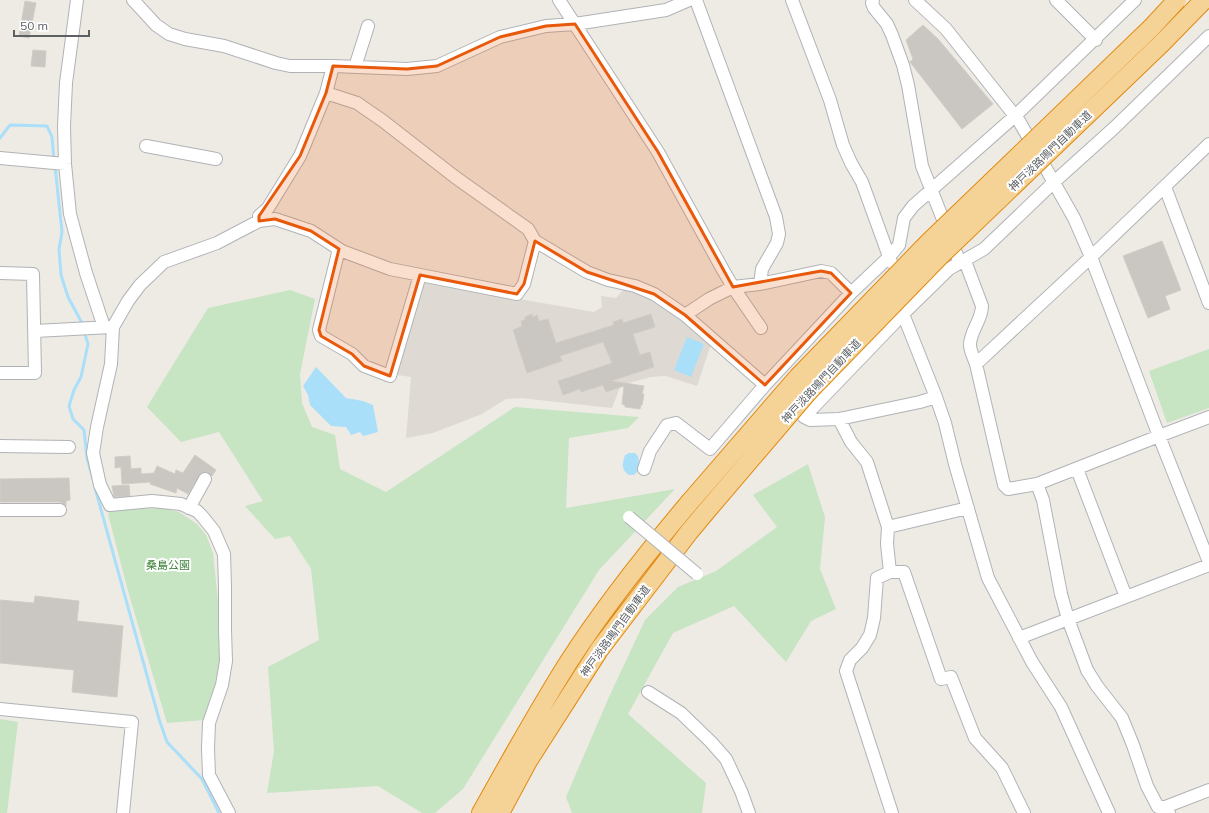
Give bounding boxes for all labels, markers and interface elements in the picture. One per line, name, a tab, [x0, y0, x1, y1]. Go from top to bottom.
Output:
scale bar	[14, 12, 89, 38]
text: 50 m	[20, 18, 48, 33]
street label: 神戸淡路鳴門自動車道	[1006, 108, 1094, 194]
street label: 神戸淡路鳴門自動車道	[778, 336, 864, 426]
park label: 桑島公園	[146, 558, 190, 572]
street label: 神戸淡路鳴門自動車道	[577, 582, 653, 680]

